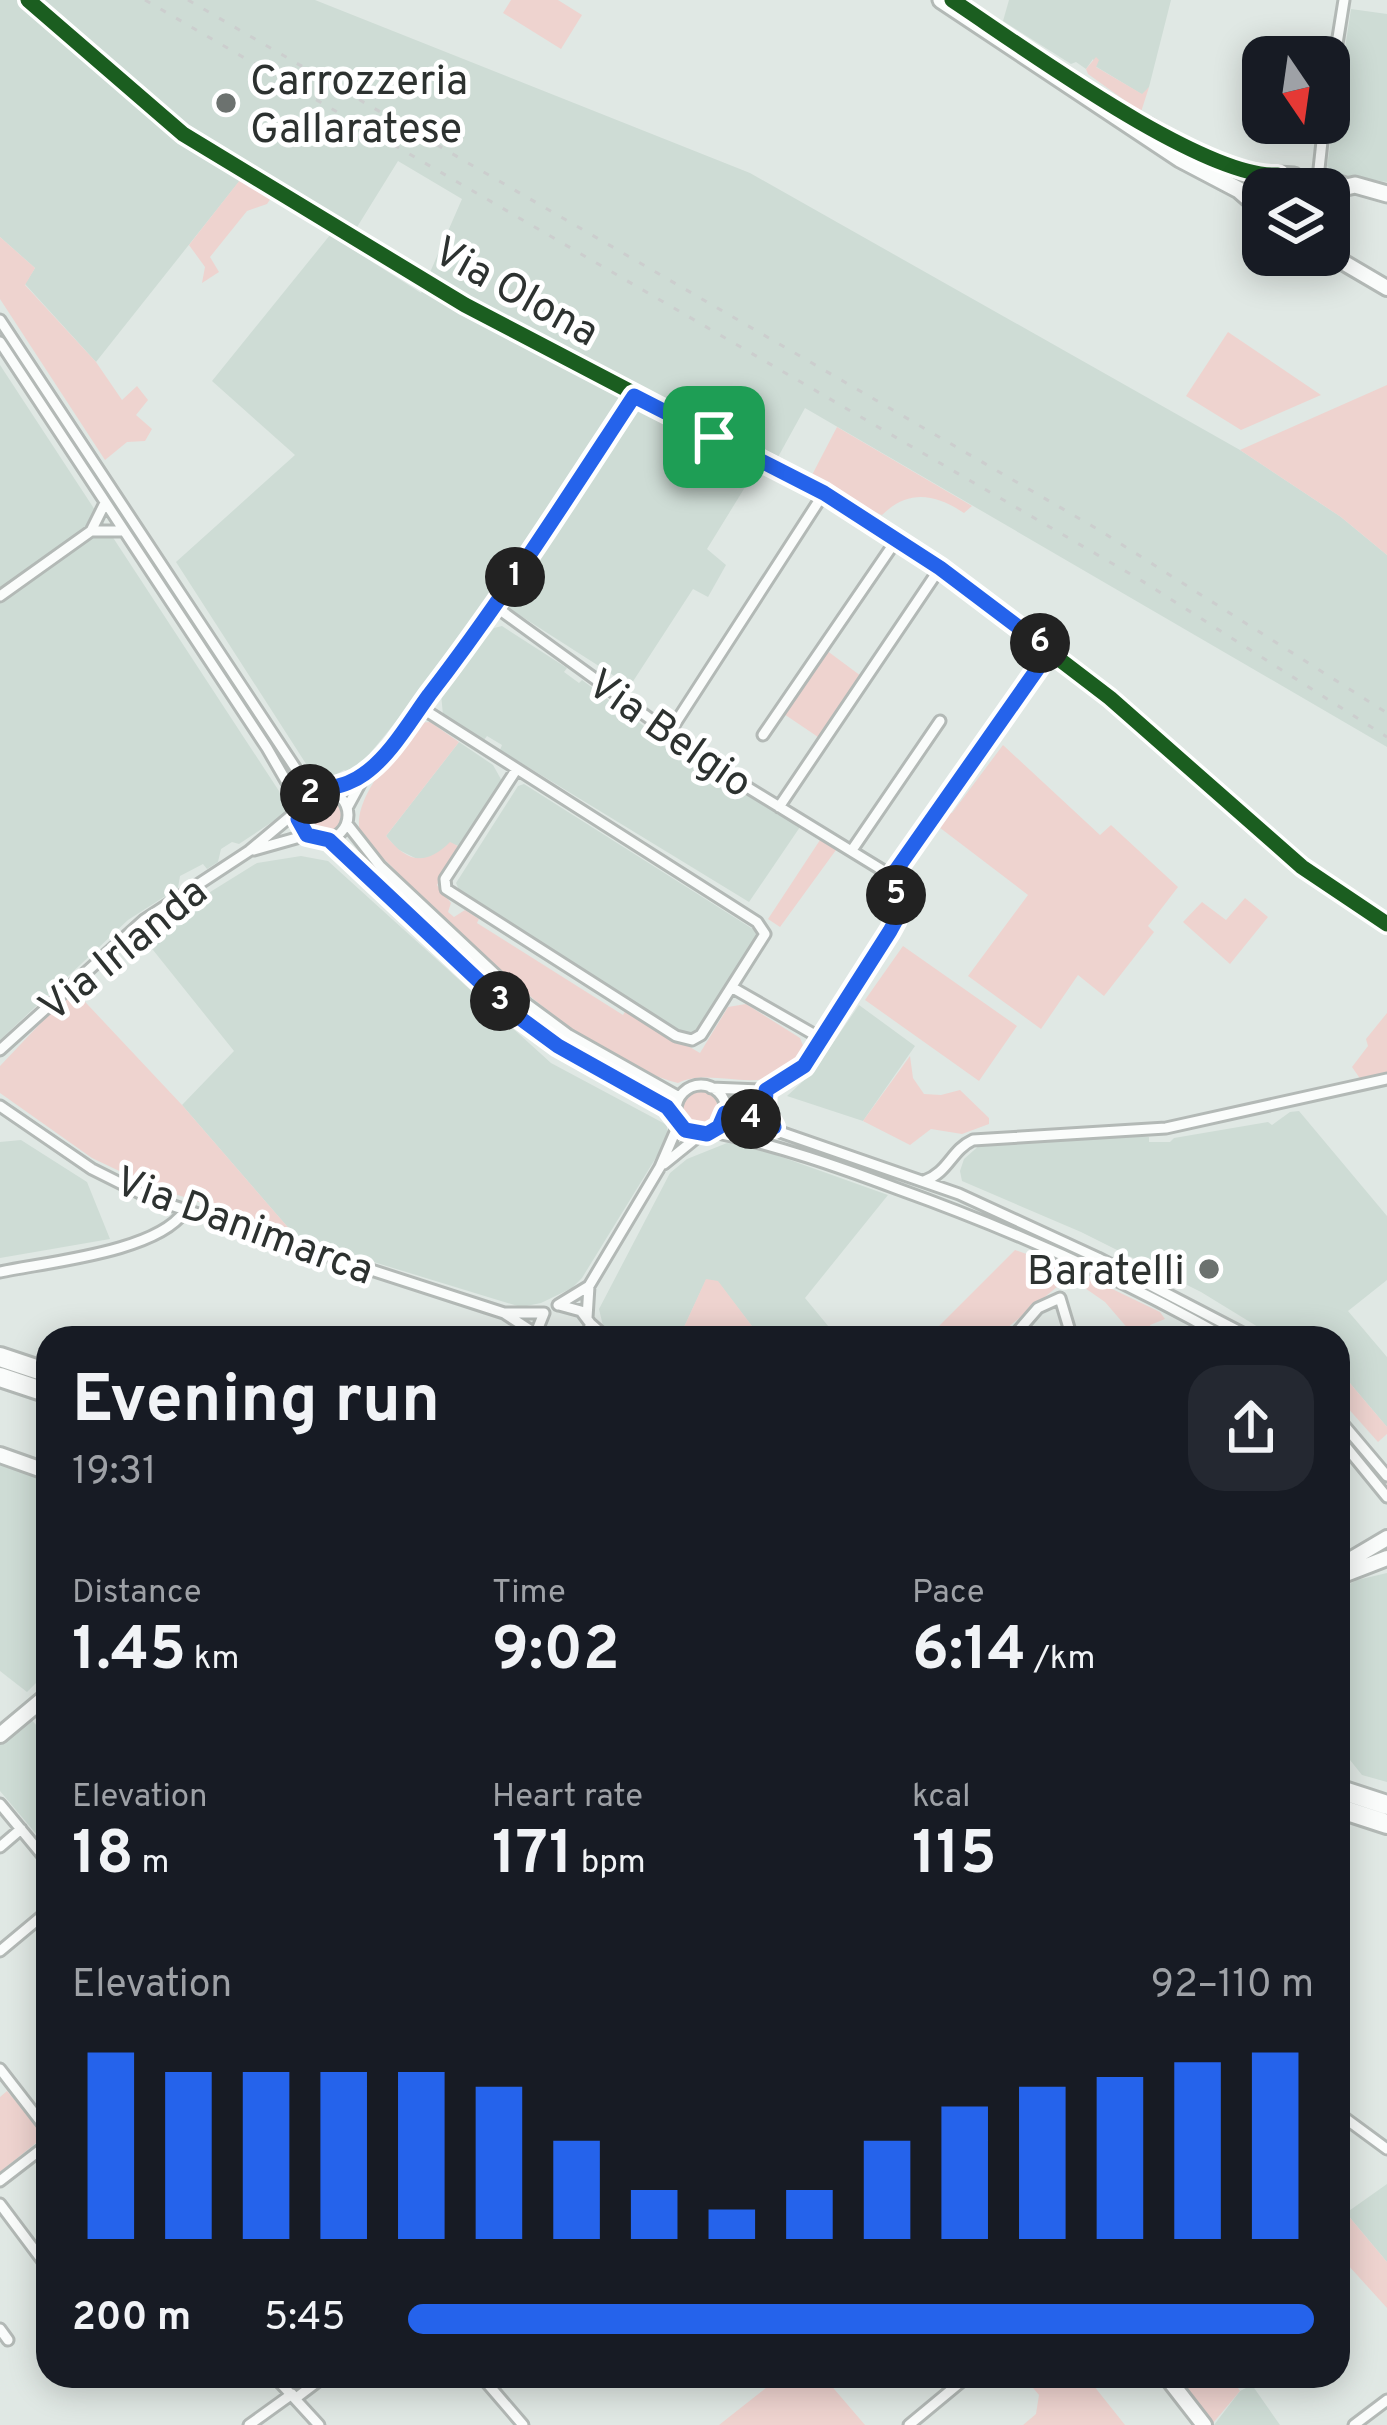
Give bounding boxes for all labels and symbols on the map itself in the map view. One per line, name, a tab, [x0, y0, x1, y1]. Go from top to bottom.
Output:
north arrow	[1242, 36, 1350, 144]
place label: Carrozzeria Gallaratese	[250, 57, 468, 158]
marker: Carrozzeria Gallaratese	[213, 90, 239, 116]
street label: Via Olona	[423, 227, 607, 361]
pin	[663, 386, 765, 488]
pin: 1	[485, 547, 545, 607]
pin: 6	[1010, 613, 1070, 673]
street label: Via Belgio	[576, 660, 761, 812]
pin: 2	[280, 764, 340, 824]
pin: 5	[866, 865, 926, 925]
street label: Via Irlanda	[30, 867, 220, 1036]
pin: 3	[470, 971, 530, 1031]
pin: 4	[721, 1089, 781, 1149]
street label: Via Danimarca	[107, 1157, 380, 1300]
place label: Baratelli	[1027, 1247, 1185, 1300]
marker: Baratelli	[1196, 1256, 1222, 1282]

